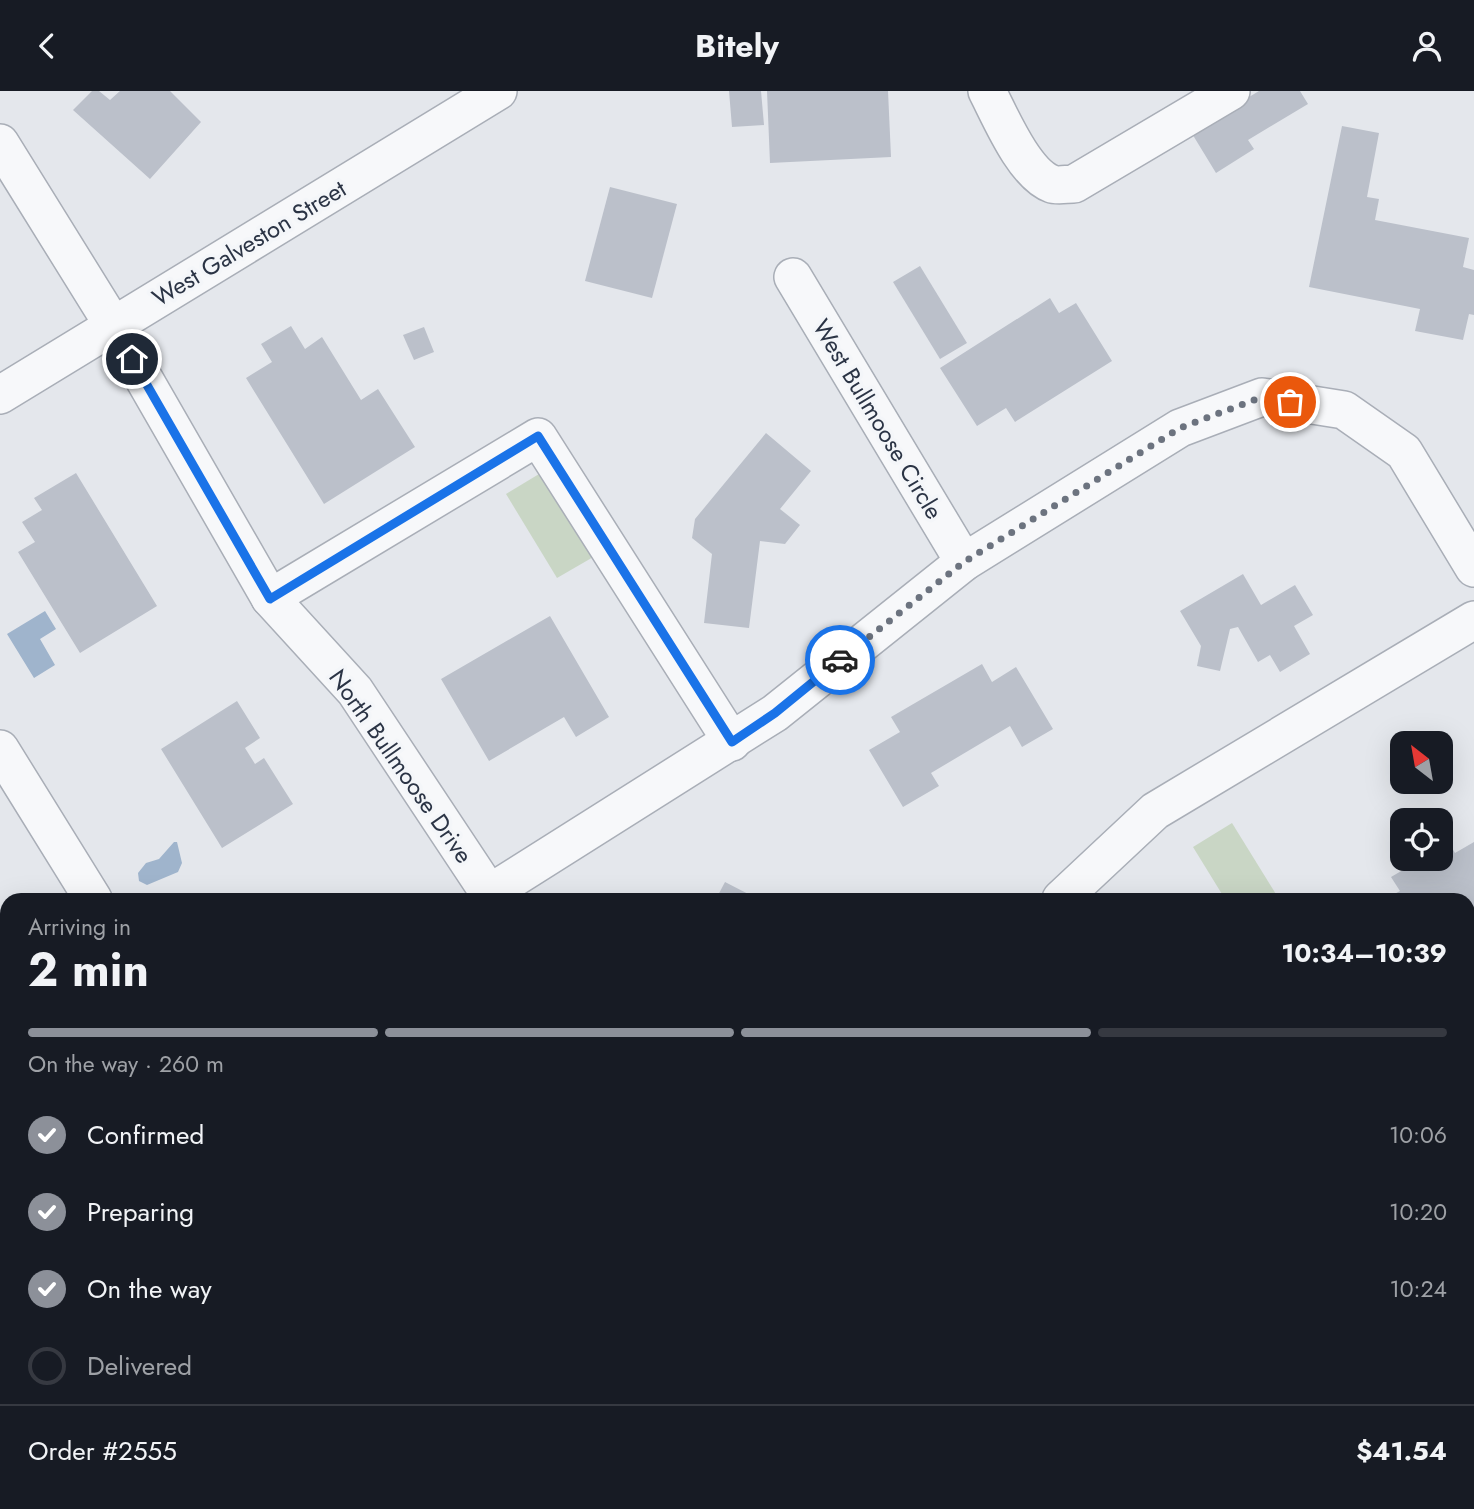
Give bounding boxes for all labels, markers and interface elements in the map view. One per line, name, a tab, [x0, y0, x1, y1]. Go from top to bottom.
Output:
text: Bitely	[695, 23, 779, 69]
icon: back	[28, 27, 66, 65]
icon: person	[1408, 27, 1446, 65]
street label: West Galveston Street	[145, 171, 353, 315]
street label: West Bullmoose Circle	[804, 312, 952, 526]
pin	[102, 329, 162, 389]
icon: home	[113, 340, 151, 378]
pin	[1260, 372, 1320, 432]
icon: bag	[1271, 383, 1309, 421]
courier	[805, 625, 875, 695]
icon: car	[821, 641, 859, 679]
street label: North Bullmoose Drive	[321, 662, 481, 870]
north arrow	[1390, 731, 1452, 795]
map controls	[1390, 731, 1453, 871]
button: locate	[1390, 808, 1453, 871]
text: Arriving in	[28, 910, 131, 944]
text: 10:34–10:39	[1281, 934, 1447, 972]
text: 2 min	[28, 937, 149, 1003]
text: On the way · 260 m	[28, 1047, 224, 1081]
icon: check	[28, 1116, 66, 1154]
text: Confirmed	[87, 1116, 204, 1154]
text: 10:06	[1389, 1118, 1447, 1152]
icon: check	[28, 1193, 66, 1231]
text: Preparing	[87, 1193, 194, 1231]
text: 10:20	[1389, 1195, 1447, 1229]
icon: check	[28, 1270, 66, 1308]
text: On the way	[87, 1270, 212, 1308]
text: 10:24	[1389, 1272, 1447, 1306]
text: Delivered	[87, 1347, 192, 1385]
text: Order #2555	[28, 1432, 177, 1470]
text: $41.54	[1356, 1432, 1447, 1470]

